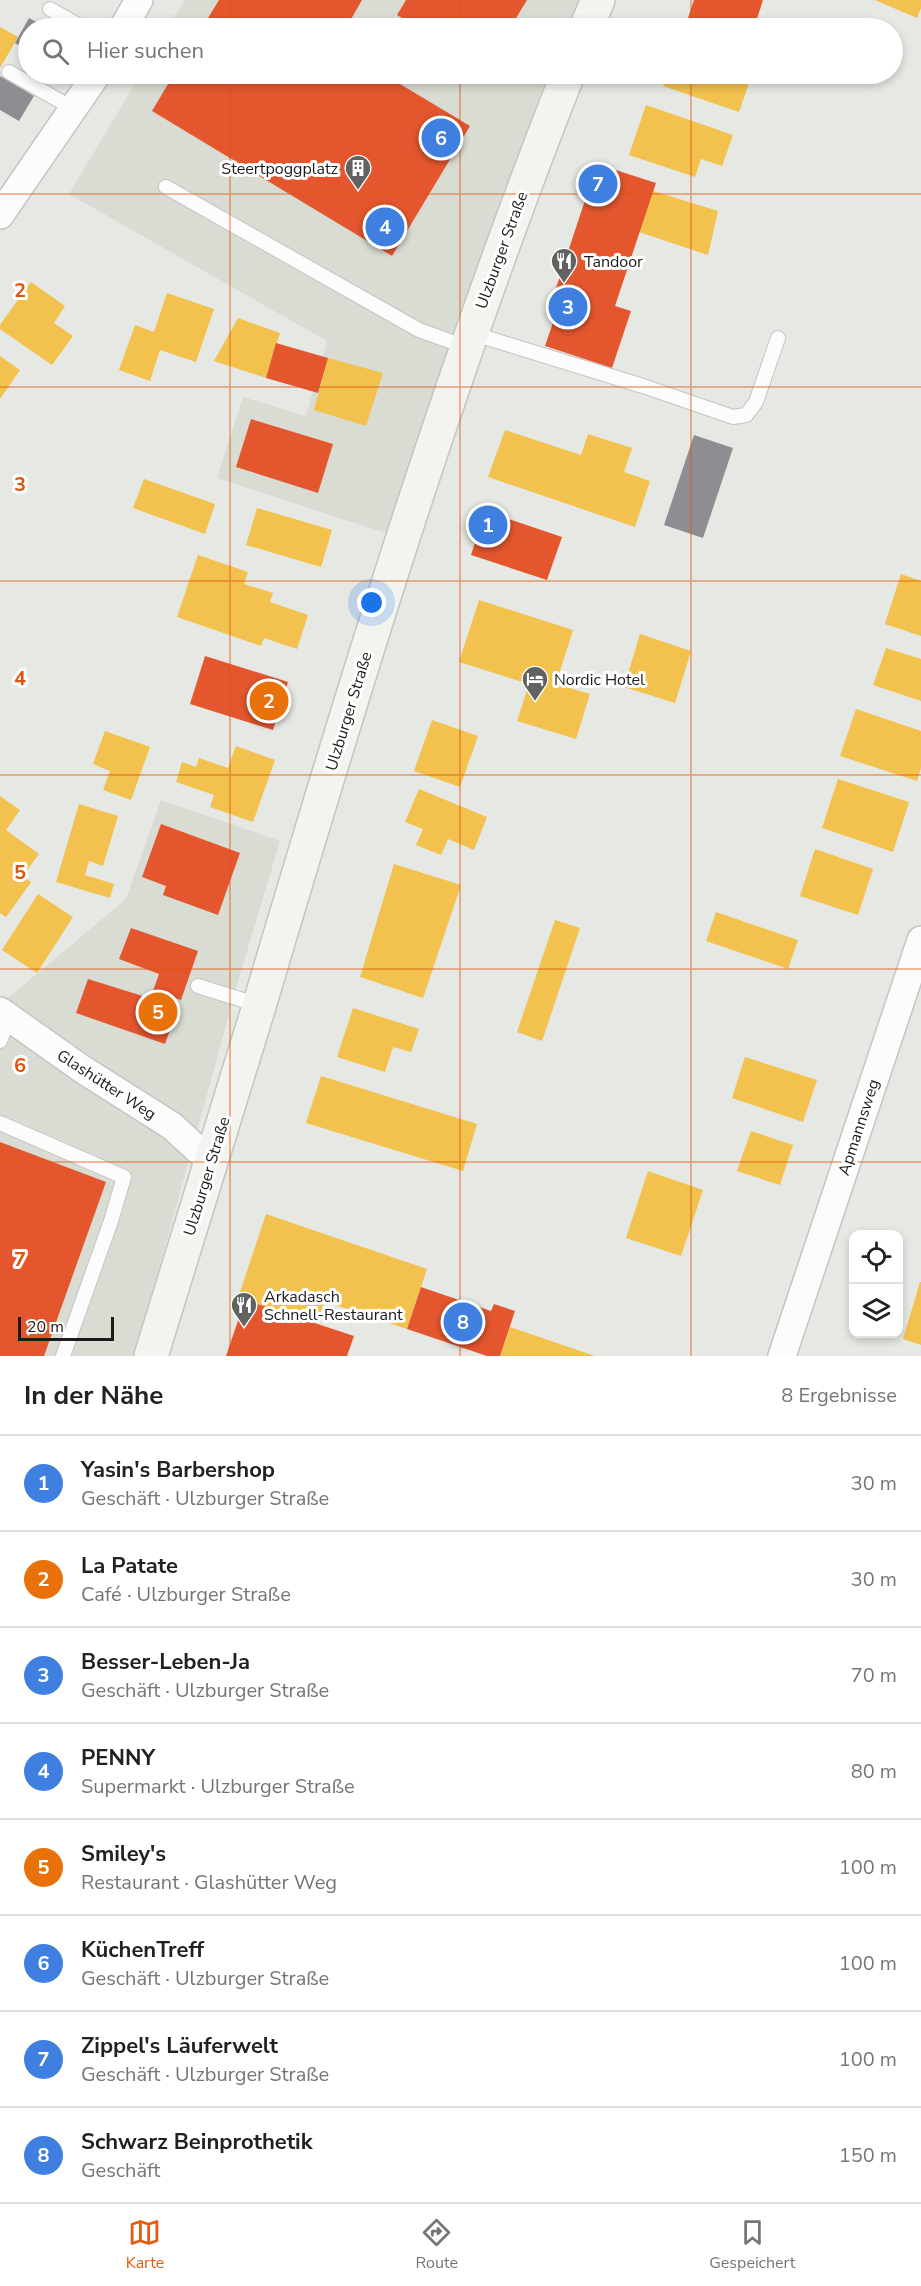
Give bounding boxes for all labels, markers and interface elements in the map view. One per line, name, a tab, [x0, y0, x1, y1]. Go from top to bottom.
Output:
search box	[18, 18, 903, 84]
icon: search	[39, 35, 72, 68]
text: Hier suchen	[87, 36, 204, 66]
pin: 6	[422, 116, 460, 160]
building icon: Steertpoggplatz	[343, 153, 373, 191]
place label: Steertpoggplatz	[221, 158, 338, 180]
pin: 7	[578, 162, 618, 207]
street label: Ulzburger Straße	[471, 189, 533, 312]
pin: 4	[366, 204, 404, 250]
restaurant icon: Tandoor	[549, 246, 579, 284]
place label: Tandoor	[584, 251, 643, 273]
text: 2	[14, 277, 26, 304]
pin: 3	[548, 284, 588, 330]
text: 3	[14, 471, 26, 498]
pin: 1	[468, 502, 508, 548]
your location	[357, 588, 386, 617]
street label: Ulzburger Straße	[320, 649, 378, 773]
hotel icon: Nordic Hotel	[520, 664, 550, 702]
text: 4	[14, 665, 26, 692]
place label: Nordic Hotel	[554, 669, 645, 691]
pin: 2	[250, 678, 288, 724]
text: 5	[14, 859, 26, 886]
pin: 5	[138, 990, 178, 1034]
street label: Glashütter Weg	[52, 1044, 160, 1125]
text: 6	[14, 1052, 26, 1079]
street label: Apmannsweg	[833, 1076, 885, 1178]
street label: Ulzburger Straße	[178, 1114, 236, 1238]
map controls	[849, 1230, 903, 1338]
button: locate	[849, 1230, 903, 1284]
text: 7	[14, 1246, 26, 1273]
button: layers	[849, 1284, 903, 1338]
place label: Arkadasch Schnell-Restaurant	[264, 1286, 403, 1326]
restaurant icon: Arkadasch Schnell-Restaurant	[229, 1290, 259, 1328]
pin: 8	[444, 1300, 482, 1344]
scale bar	[18, 1314, 114, 1342]
text: 20 m	[27, 1316, 64, 1338]
text: In der Nähe	[24, 1378, 163, 1413]
text: 8 Ergebnisse	[781, 1382, 897, 1409]
text: Yasin's Barbershop	[81, 1455, 275, 1485]
text: 1	[38, 1470, 50, 1497]
text: 30 m	[851, 1470, 897, 1497]
text: Geschäft · Ulzburger Straße	[81, 1485, 329, 1512]
text: La Patate	[81, 1551, 178, 1581]
text: 2	[38, 1566, 50, 1593]
text: 30 m	[851, 1566, 897, 1593]
text: Café · Ulzburger Straße	[81, 1581, 291, 1608]
text: Besser-Leben-Ja	[81, 1647, 250, 1677]
text: 3	[38, 1662, 50, 1689]
text: 70 m	[851, 1662, 897, 1689]
text: Geschäft · Ulzburger Straße	[81, 1677, 329, 1704]
text: PENNY	[81, 1743, 155, 1773]
text: 4	[38, 1758, 50, 1785]
text: 80 m	[851, 1758, 897, 1785]
text: Supermarkt · Ulzburger Straße	[81, 1773, 355, 1800]
text: Smiley's	[81, 1839, 166, 1869]
text: 5	[38, 1854, 50, 1881]
text: 100 m	[839, 1854, 897, 1881]
text: Restaurant · Glashütter Weg	[81, 1869, 337, 1896]
text: KüchenTreff	[81, 1935, 204, 1965]
text: 6	[38, 1950, 50, 1977]
text: 100 m	[839, 1950, 897, 1977]
text: Geschäft · Ulzburger Straße	[81, 1965, 329, 1992]
text: Zippel's Läuferwelt	[81, 2031, 278, 2061]
text: 7	[38, 2046, 50, 2073]
text: 100 m	[839, 2046, 897, 2073]
text: Geschäft · Ulzburger Straße	[81, 2061, 329, 2088]
text: Schwarz Beinprothetik	[81, 2127, 313, 2157]
text: 8	[38, 2142, 50, 2169]
text: 150 m	[839, 2142, 897, 2169]
text: Geschäft	[81, 2157, 160, 2184]
tab: Karte	[126, 2216, 164, 2274]
tab: Route	[416, 2216, 458, 2274]
tab: Gespeichert	[709, 2216, 795, 2274]

